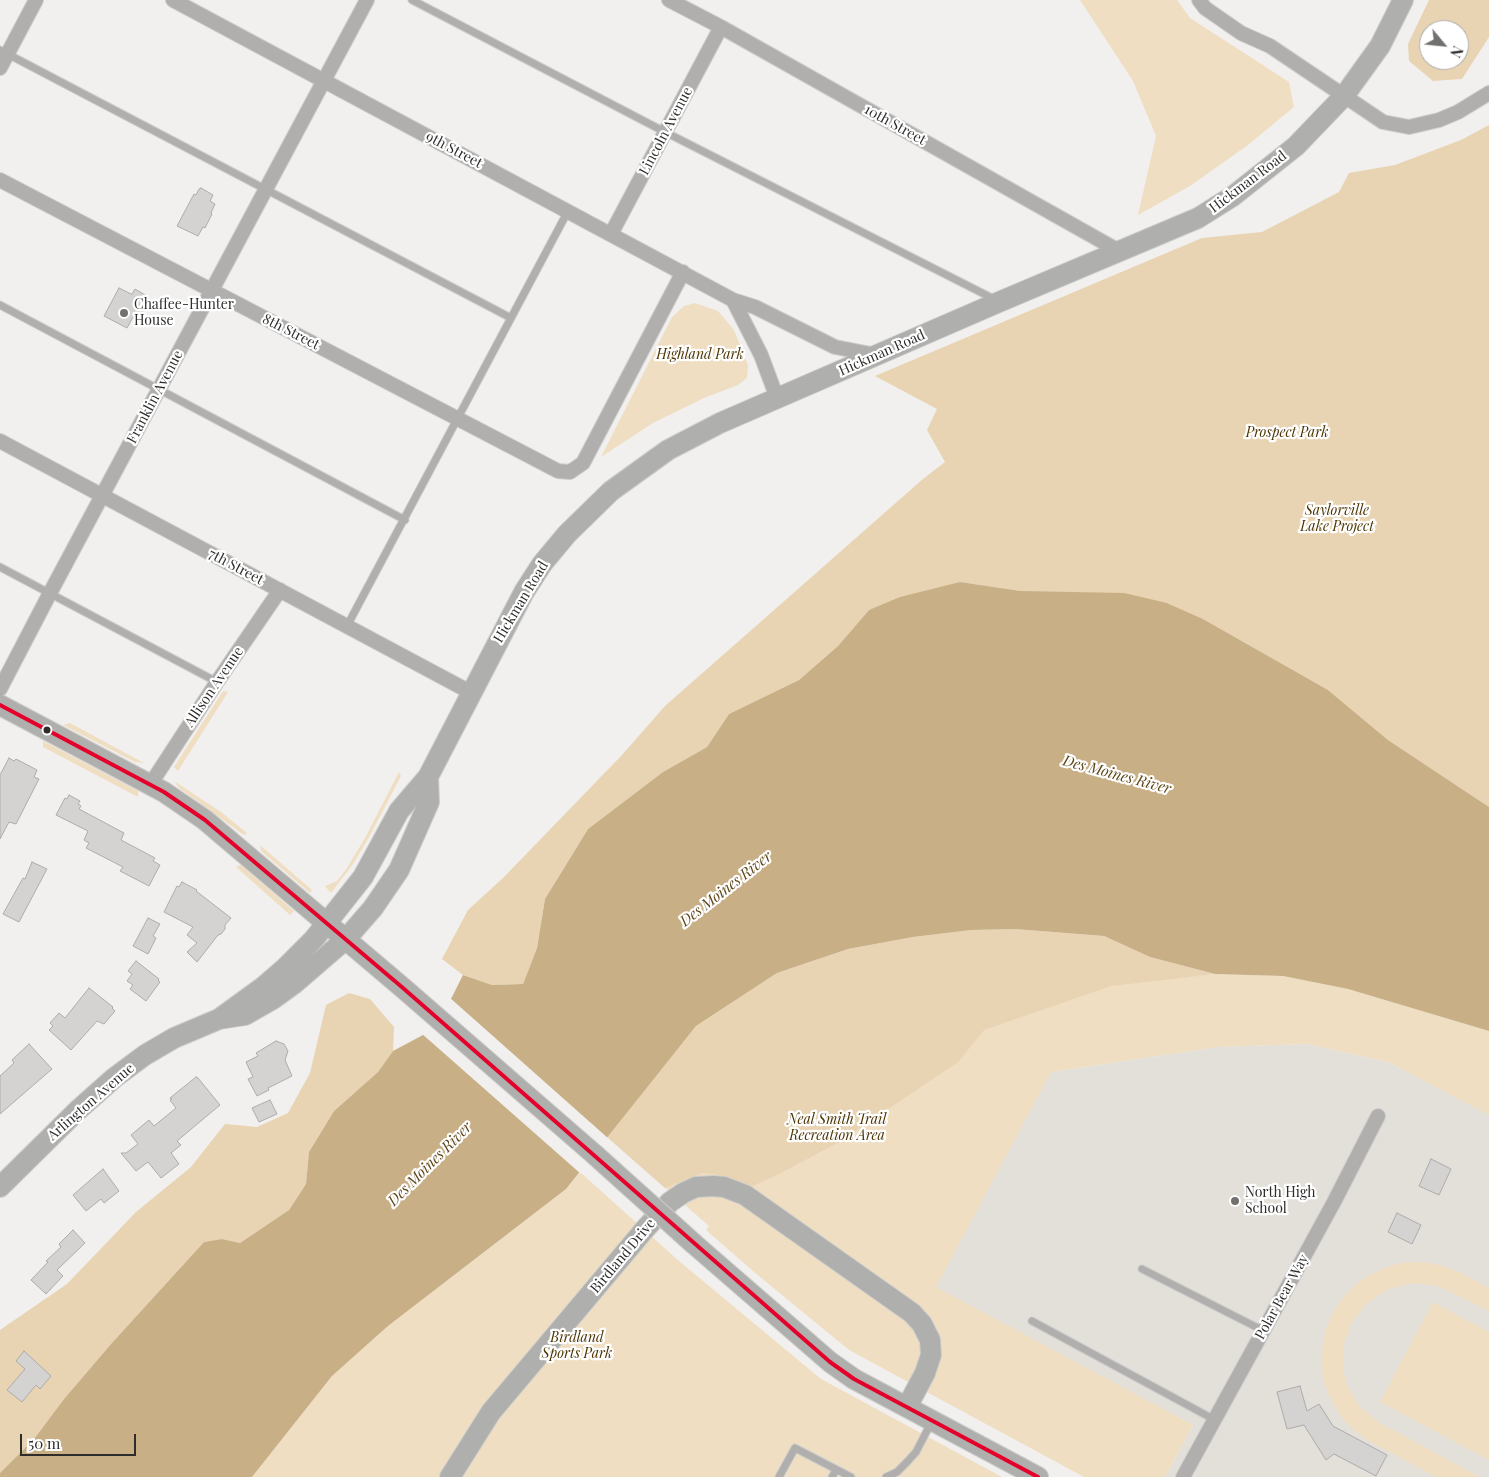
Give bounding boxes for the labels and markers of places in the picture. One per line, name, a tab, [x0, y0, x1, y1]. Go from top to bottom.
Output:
place label: Chaffee-Hunter House	[134, 297, 234, 330]
marker: Chaffee-Hunter House	[118, 307, 130, 319]
unlabelled marker	[42, 725, 52, 735]
place label: North High School	[1245, 1185, 1316, 1218]
marker: North High School	[1229, 1195, 1241, 1207]

